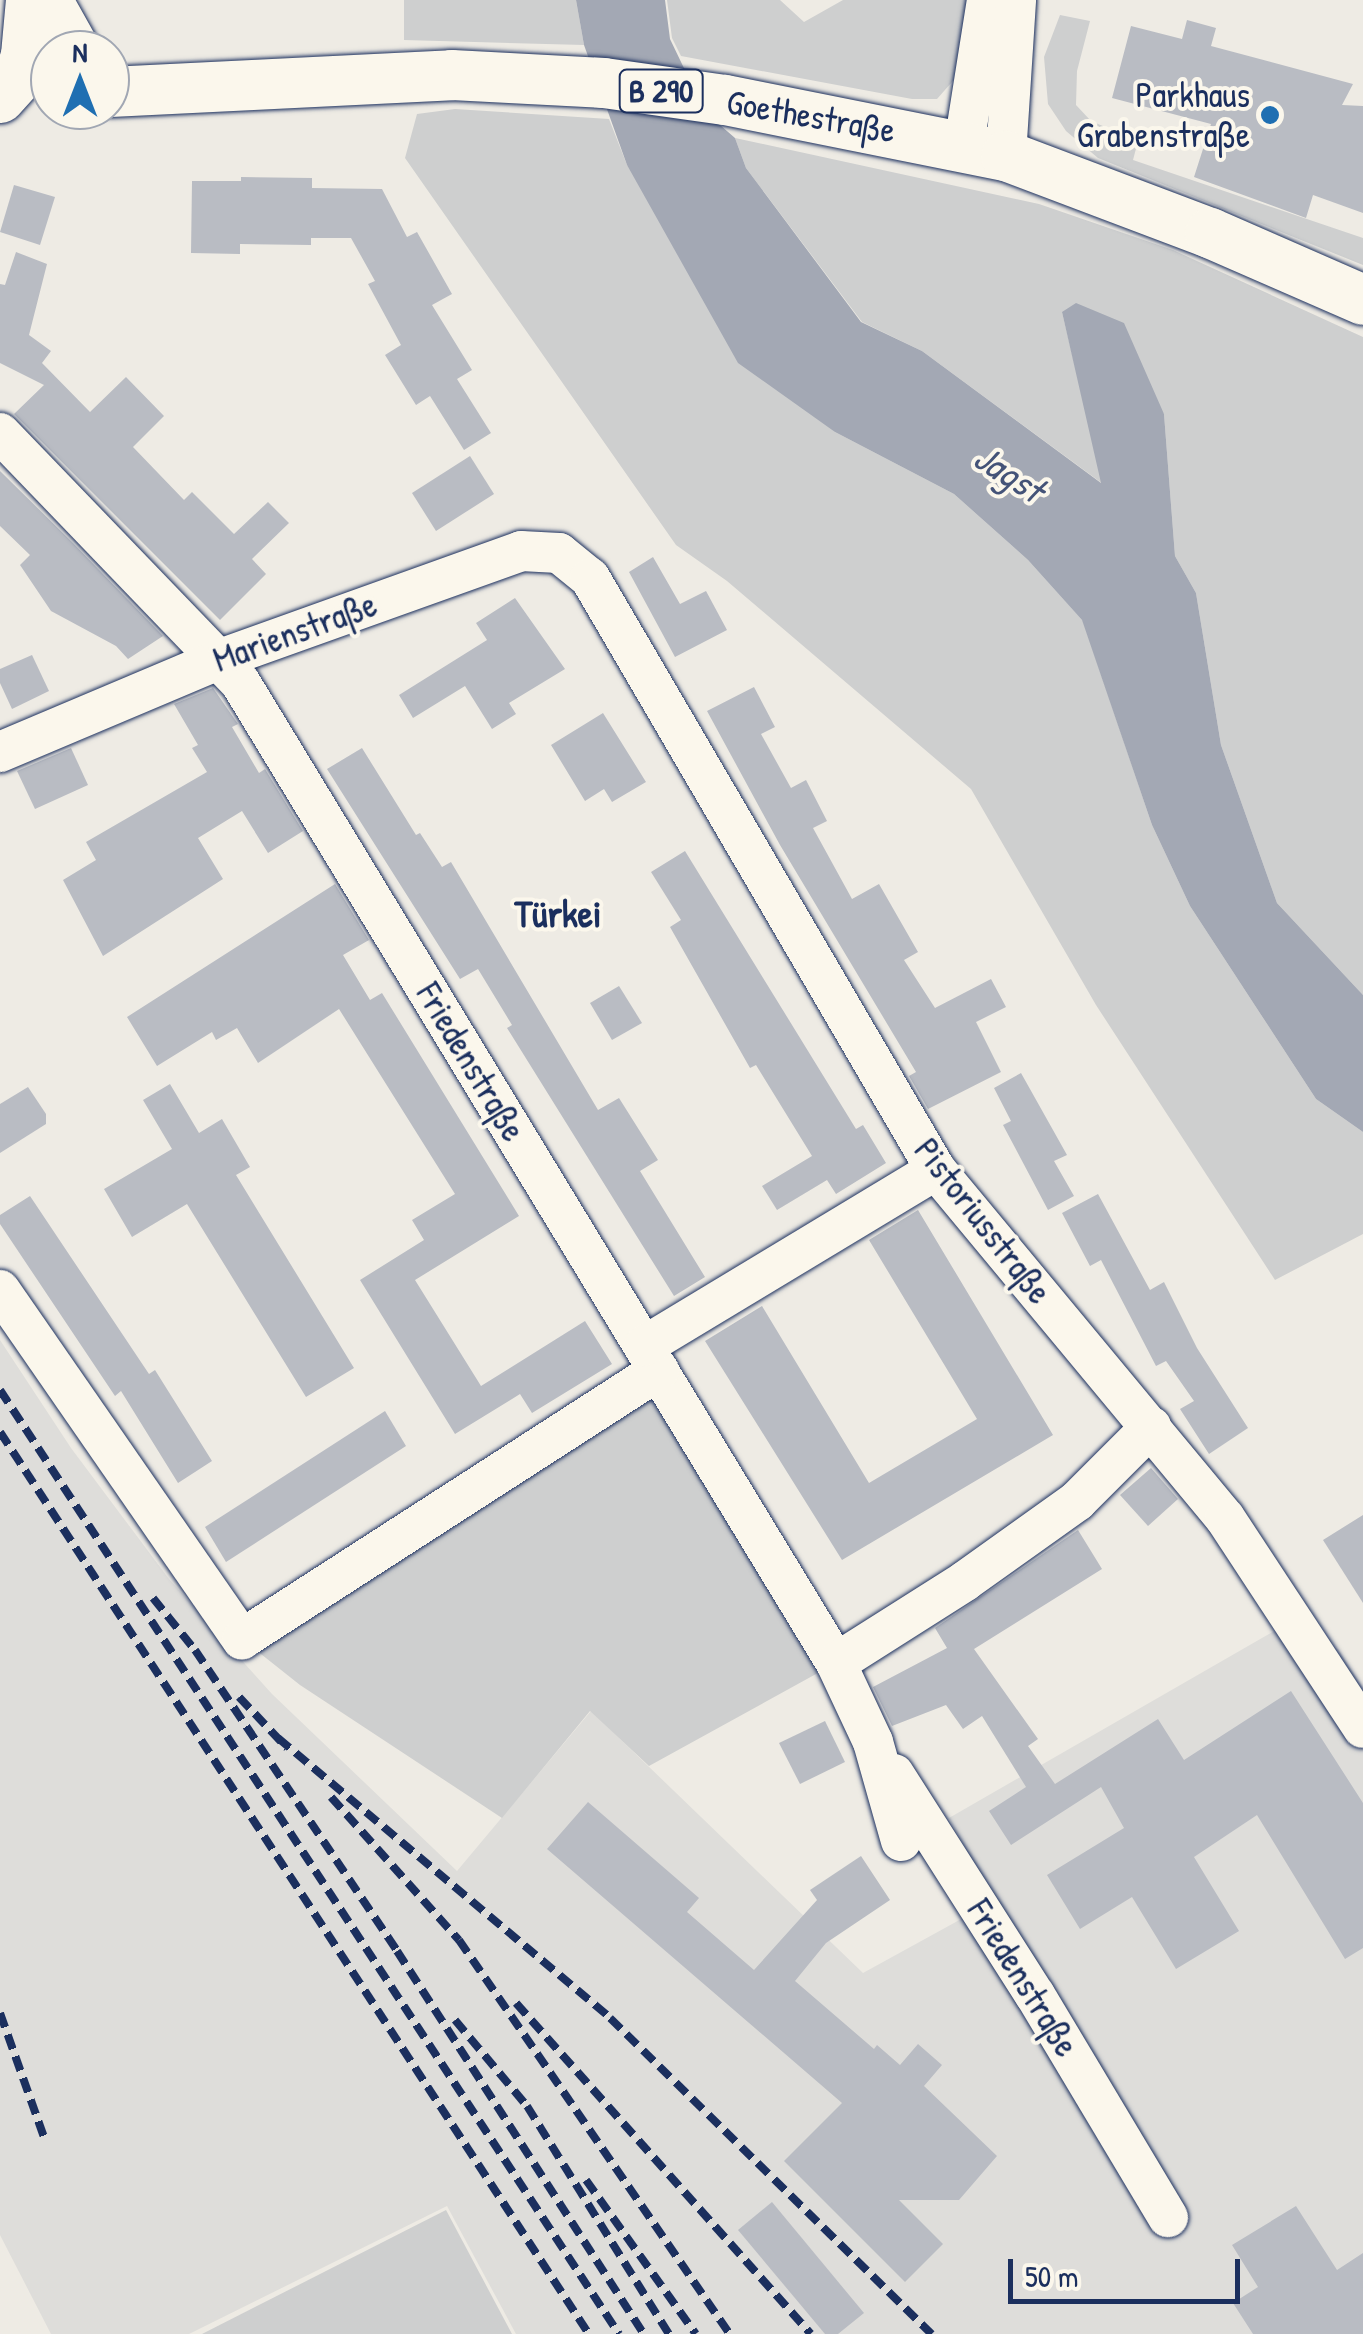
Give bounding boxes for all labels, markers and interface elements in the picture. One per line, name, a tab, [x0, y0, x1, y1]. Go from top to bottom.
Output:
north arrow	[30, 30, 130, 130]
text: N	[73, 33, 87, 71]
road number: B 290	[618, 64, 704, 118]
place label: Parkhaus Grabenstraße	[1077, 74, 1250, 156]
street label: Goethestraße	[723, 81, 899, 151]
marker: Parkhaus Grabenstraße	[1259, 104, 1281, 126]
water label: Jagst	[966, 434, 1052, 512]
street label: Marienstraße	[208, 583, 382, 681]
district label: Türkei	[514, 891, 602, 937]
street label: Friedenstraße	[407, 975, 535, 1149]
street label: Pistoriusstraße	[905, 1130, 1061, 1312]
street label: Friedenstraße	[958, 1892, 1088, 2064]
scale bar	[1013, 2239, 1246, 2301]
text: 50 m	[1025, 2256, 1078, 2296]

